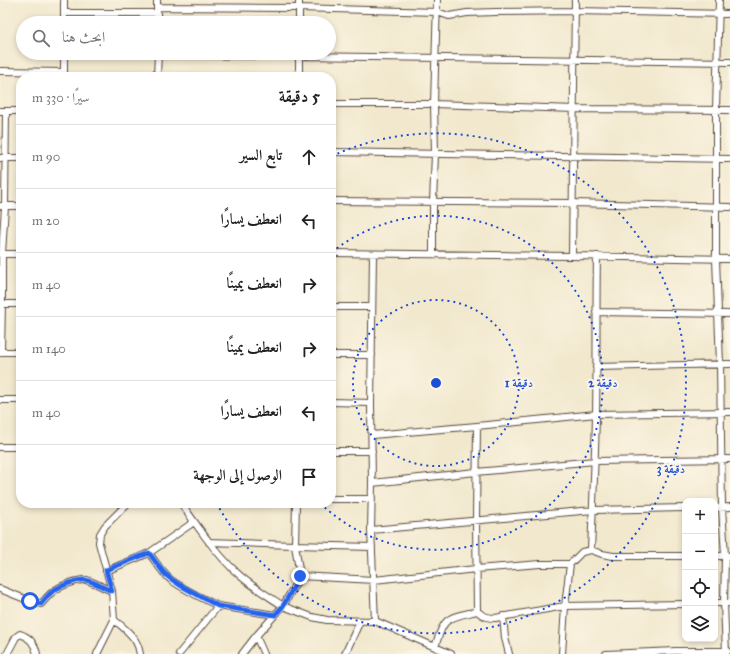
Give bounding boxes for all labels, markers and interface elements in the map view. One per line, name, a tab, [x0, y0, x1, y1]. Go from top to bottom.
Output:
search box	[16, 16, 336, 60]
icon: search	[30, 27, 52, 49]
text: ابحث هنا	[62, 28, 105, 46]
text: 5 دقيقة	[279, 86, 320, 107]
text: سيرًا · 330 m	[32, 90, 90, 106]
text: تابع السير	[240, 146, 282, 164]
icon: ahead	[298, 146, 320, 168]
text: 90 m	[32, 149, 60, 165]
text: انعطف يسارًا	[220, 210, 282, 228]
icon: left	[298, 210, 320, 232]
text: 20 m	[32, 213, 60, 229]
text: انعطف يمينًا	[227, 274, 282, 292]
icon: right	[298, 274, 320, 296]
text: 40 m	[32, 277, 61, 293]
text: انعطف يمينًا	[227, 338, 282, 356]
icon: right	[298, 338, 320, 360]
text: 140 m	[32, 341, 66, 357]
centre of rings	[429, 376, 443, 390]
text: 1 دقيقة	[505, 376, 533, 390]
text: 2 دقيقة	[588, 376, 618, 390]
text: انعطف يسارًا	[220, 402, 282, 420]
icon: left	[298, 402, 320, 424]
text: 40 m	[32, 405, 61, 421]
text: 3 دقيقة	[657, 462, 685, 477]
text: الوصول إلى الوجهة	[193, 466, 282, 484]
icon: arrive	[298, 466, 320, 488]
map controls	[682, 498, 718, 642]
button: +	[682, 498, 718, 534]
button: −	[682, 534, 718, 570]
route end	[291, 567, 309, 585]
button: locate	[682, 570, 718, 606]
route start	[21, 592, 39, 610]
button: layers	[682, 606, 718, 642]

